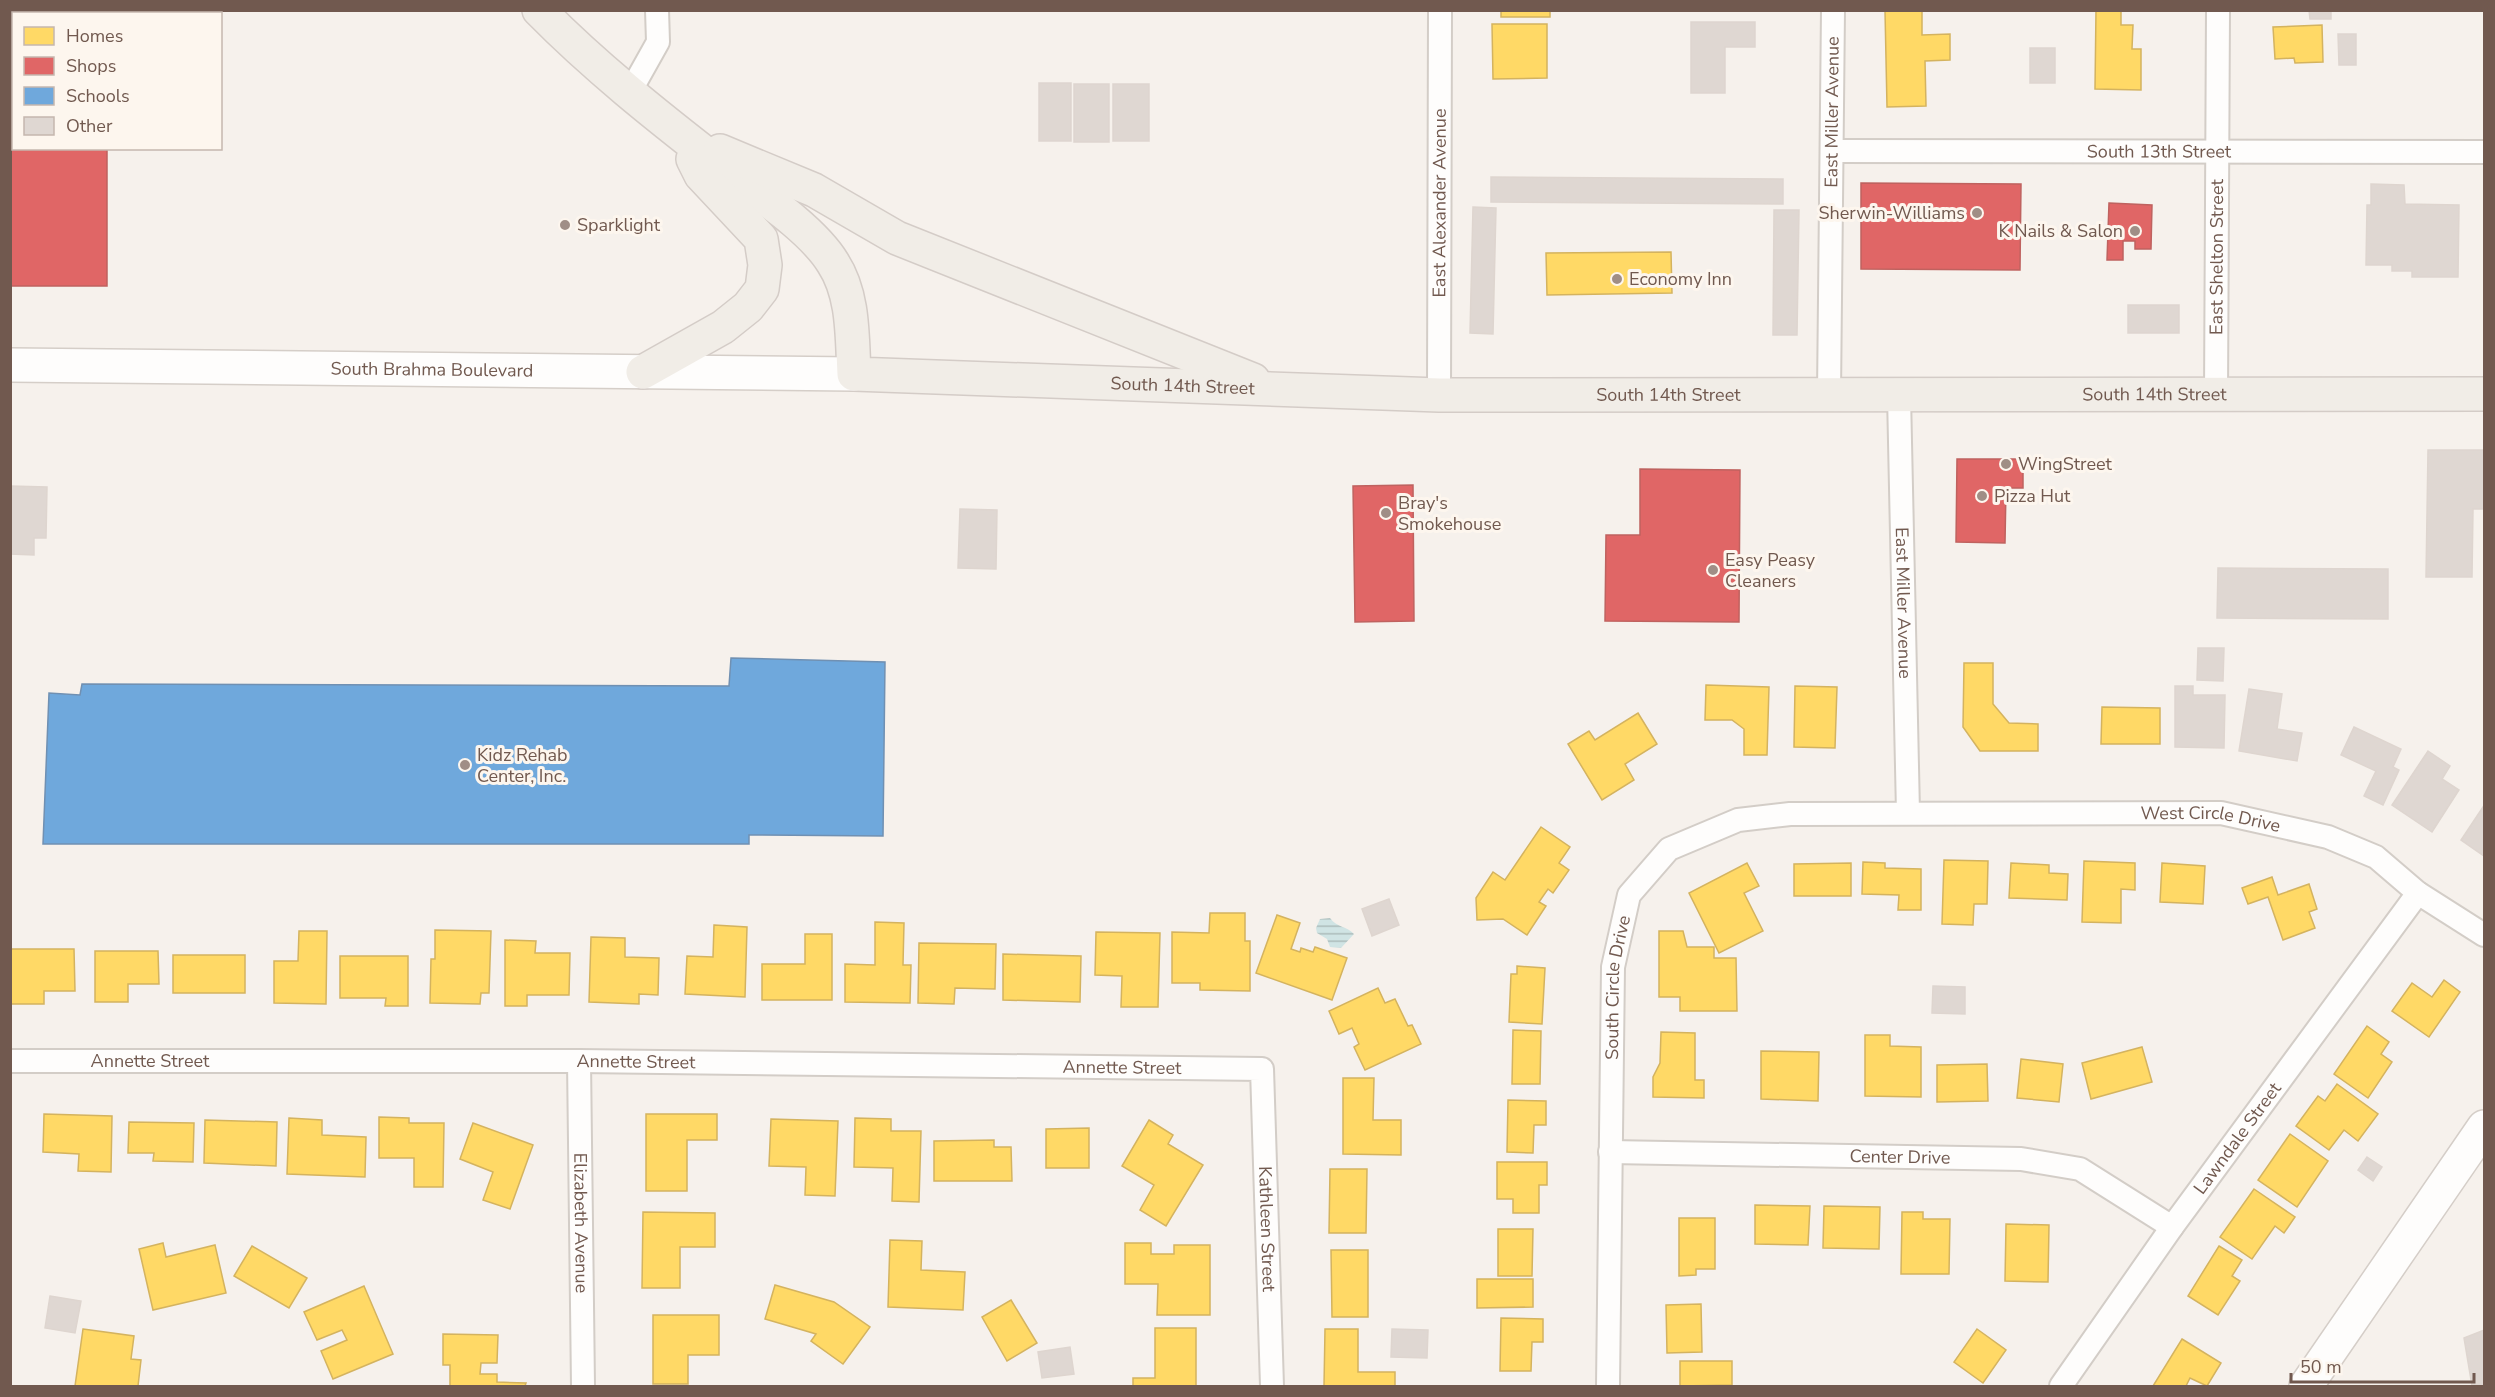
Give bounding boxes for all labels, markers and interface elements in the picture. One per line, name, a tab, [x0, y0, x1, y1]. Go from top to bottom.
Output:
legend	[12, 12, 222, 150]
text: Homes	[66, 24, 123, 48]
street label: East Miller Avenue	[1819, 36, 1845, 188]
text: Shops	[66, 54, 116, 78]
text: Schools	[66, 84, 130, 108]
street label: East Alexander Avenue	[1427, 108, 1452, 298]
text: Other	[66, 114, 113, 138]
street label: South 13th Street	[2087, 139, 2232, 164]
street label: East Shelton Street	[2204, 178, 2229, 335]
place label: Sherwin-Williams	[1818, 201, 1965, 225]
marker: Sherwin-Williams	[1970, 206, 1984, 220]
place label: Sparklight	[577, 213, 661, 237]
marker: Sparklight	[558, 218, 572, 232]
place label: K Nails & Salon	[1998, 219, 2123, 243]
marker: K Nails & Salon	[2128, 224, 2142, 238]
place label: Economy Inn	[1629, 267, 1732, 291]
marker: Economy Inn	[1610, 272, 1624, 286]
street label: South Brahma Boulevard	[330, 356, 534, 383]
street label: South 14th Street	[1110, 371, 1256, 400]
street label: South 14th Street	[2082, 382, 2227, 406]
street label: South 14th Street	[1596, 383, 1741, 407]
place label: WingStreet	[2018, 452, 2113, 476]
marker: WingStreet	[1999, 457, 2013, 471]
place label: Pizza Hut	[1994, 484, 2071, 508]
marker: Pizza Hut	[1975, 489, 1989, 503]
place label: Bray's Smokehouse	[1398, 491, 1501, 536]
marker: Bray's Smokehouse	[1379, 506, 1393, 520]
street label: East Miller Avenue	[1890, 527, 1917, 679]
place label: Easy Peasy Cleaners	[1725, 548, 1816, 593]
marker: Easy Peasy Cleaners	[1706, 563, 1720, 577]
place label: Kidz Rehab Center, Inc.	[477, 743, 568, 788]
marker: Kidz Rehab Center, Inc.	[458, 758, 472, 772]
street label: West Circle Drive	[2141, 801, 2283, 838]
street label: South Circle Drive	[1600, 913, 1636, 1060]
street label: Annette Street	[91, 1049, 210, 1073]
street label: Annette Street	[576, 1049, 696, 1074]
street label: Annette Street	[1062, 1055, 1182, 1080]
street label: Lawndale Street	[2188, 1077, 2287, 1199]
street label: Center Drive	[1849, 1144, 1951, 1170]
street label: Elizabeth Avenue	[568, 1153, 594, 1293]
street label: Kathleen Street	[1253, 1166, 1281, 1293]
scale bar	[2291, 1346, 2474, 1384]
text: 50 m	[2300, 1355, 2342, 1379]

